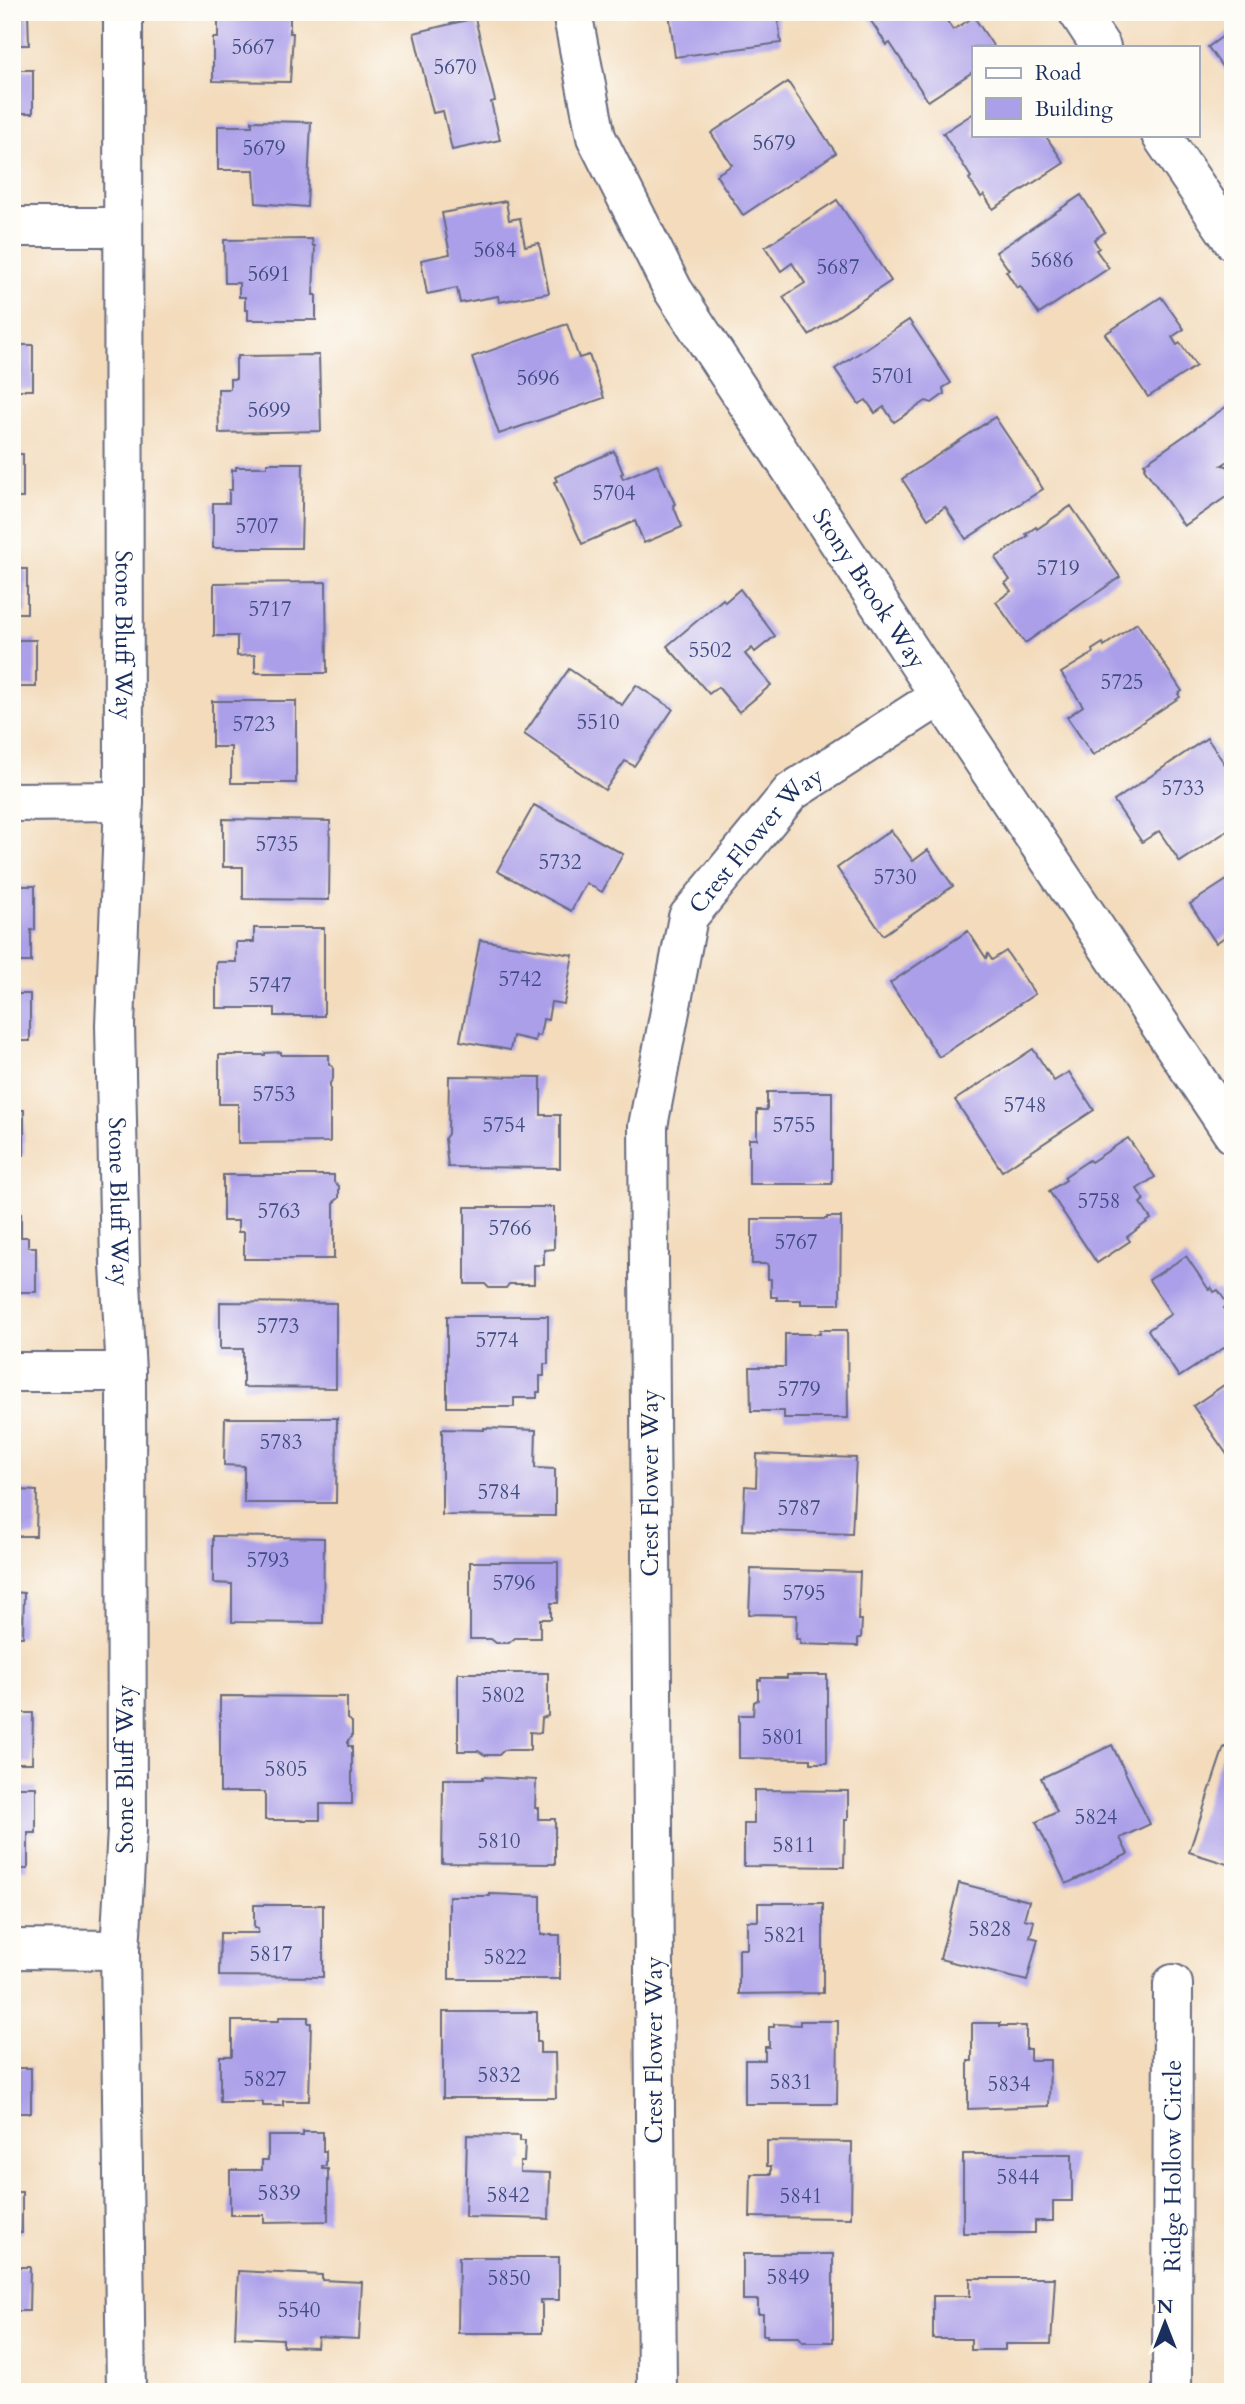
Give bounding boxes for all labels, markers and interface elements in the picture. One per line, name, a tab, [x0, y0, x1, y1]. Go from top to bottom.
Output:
house number: 5667	[231, 33, 275, 62]
legend	[972, 46, 1200, 136]
house number: 5670	[433, 53, 477, 82]
text: Road	[1035, 59, 1081, 88]
text: Building	[1035, 95, 1113, 124]
house number: 5679	[752, 129, 796, 158]
house number: 5679	[242, 134, 286, 163]
house number: 5684	[473, 236, 517, 265]
house number: 5686	[1030, 246, 1074, 275]
house number: 5687	[816, 253, 860, 282]
house number: 5691	[247, 260, 291, 289]
house number: 5701	[871, 362, 915, 391]
house number: 5696	[516, 364, 560, 393]
house number: 5699	[247, 396, 291, 425]
house number: 5704	[592, 479, 636, 508]
street label: Stony Brook Way	[804, 502, 934, 676]
house number: 5707	[235, 512, 279, 541]
street label: Stone Bluff Way	[107, 550, 140, 720]
house number: 5719	[1036, 554, 1080, 583]
house number: 5717	[248, 595, 292, 624]
house number: 5502	[688, 636, 732, 665]
house number: 5725	[1100, 668, 1144, 697]
house number: 5510	[576, 708, 620, 737]
house number: 5723	[232, 710, 276, 739]
street label: Crest Flower Way	[682, 759, 830, 921]
house number: 5733	[1161, 774, 1205, 803]
house number: 5735	[255, 830, 299, 859]
house number: 5732	[538, 848, 582, 877]
house number: 5730	[873, 863, 917, 892]
house number: 5742	[498, 965, 542, 994]
house number: 5747	[248, 971, 292, 1000]
house number: 5753	[252, 1080, 296, 1109]
house number: 5748	[1003, 1091, 1047, 1120]
house number: 5754	[482, 1111, 526, 1140]
house number: 5755	[772, 1111, 816, 1140]
street label: Stone Bluff Way	[100, 1117, 137, 1288]
house number: 5758	[1077, 1187, 1121, 1216]
house number: 5763	[257, 1197, 301, 1226]
house number: 5766	[488, 1214, 532, 1243]
house number: 5767	[774, 1228, 818, 1257]
house number: 5773	[256, 1312, 300, 1341]
house number: 5774	[475, 1326, 519, 1355]
house number: 5779	[777, 1375, 821, 1404]
street label: Crest Flower Way	[634, 1389, 667, 1577]
house number: 5783	[259, 1428, 303, 1457]
house number: 5784	[477, 1478, 521, 1507]
house number: 5787	[777, 1494, 821, 1523]
house number: 5793	[246, 1546, 290, 1575]
house number: 5796	[492, 1569, 536, 1598]
house number: 5795	[782, 1579, 826, 1608]
house number: 5802	[481, 1681, 525, 1710]
street label: Stone Bluff Way	[109, 1684, 142, 1854]
house number: 5801	[761, 1723, 805, 1752]
house number: 5805	[264, 1755, 308, 1784]
house number: 5824	[1074, 1803, 1118, 1832]
house number: 5810	[477, 1827, 521, 1856]
house number: 5811	[772, 1831, 816, 1860]
house number: 5828	[968, 1915, 1012, 1944]
house number: 5821	[763, 1921, 807, 1950]
house number: 5817	[249, 1940, 293, 1969]
house number: 5822	[483, 1943, 527, 1972]
street label: Crest Flower Way	[638, 1956, 671, 2144]
street label: Ridge Hollow Circle	[1156, 2060, 1190, 2272]
house number: 5832	[477, 2061, 521, 2090]
house number: 5827	[243, 2065, 287, 2094]
house number: 5831	[769, 2068, 813, 2097]
house number: 5834	[987, 2070, 1031, 2099]
house number: 5844	[996, 2163, 1040, 2192]
house number: 5839	[257, 2179, 301, 2208]
house number: 5842	[486, 2181, 530, 2210]
house number: 5841	[779, 2182, 823, 2211]
house number: 5849	[766, 2263, 810, 2292]
house number: 5850	[487, 2264, 531, 2293]
north arrow	[1130, 2288, 1200, 2358]
text: N	[1157, 2294, 1174, 2320]
house number: 5540	[277, 2296, 321, 2325]

